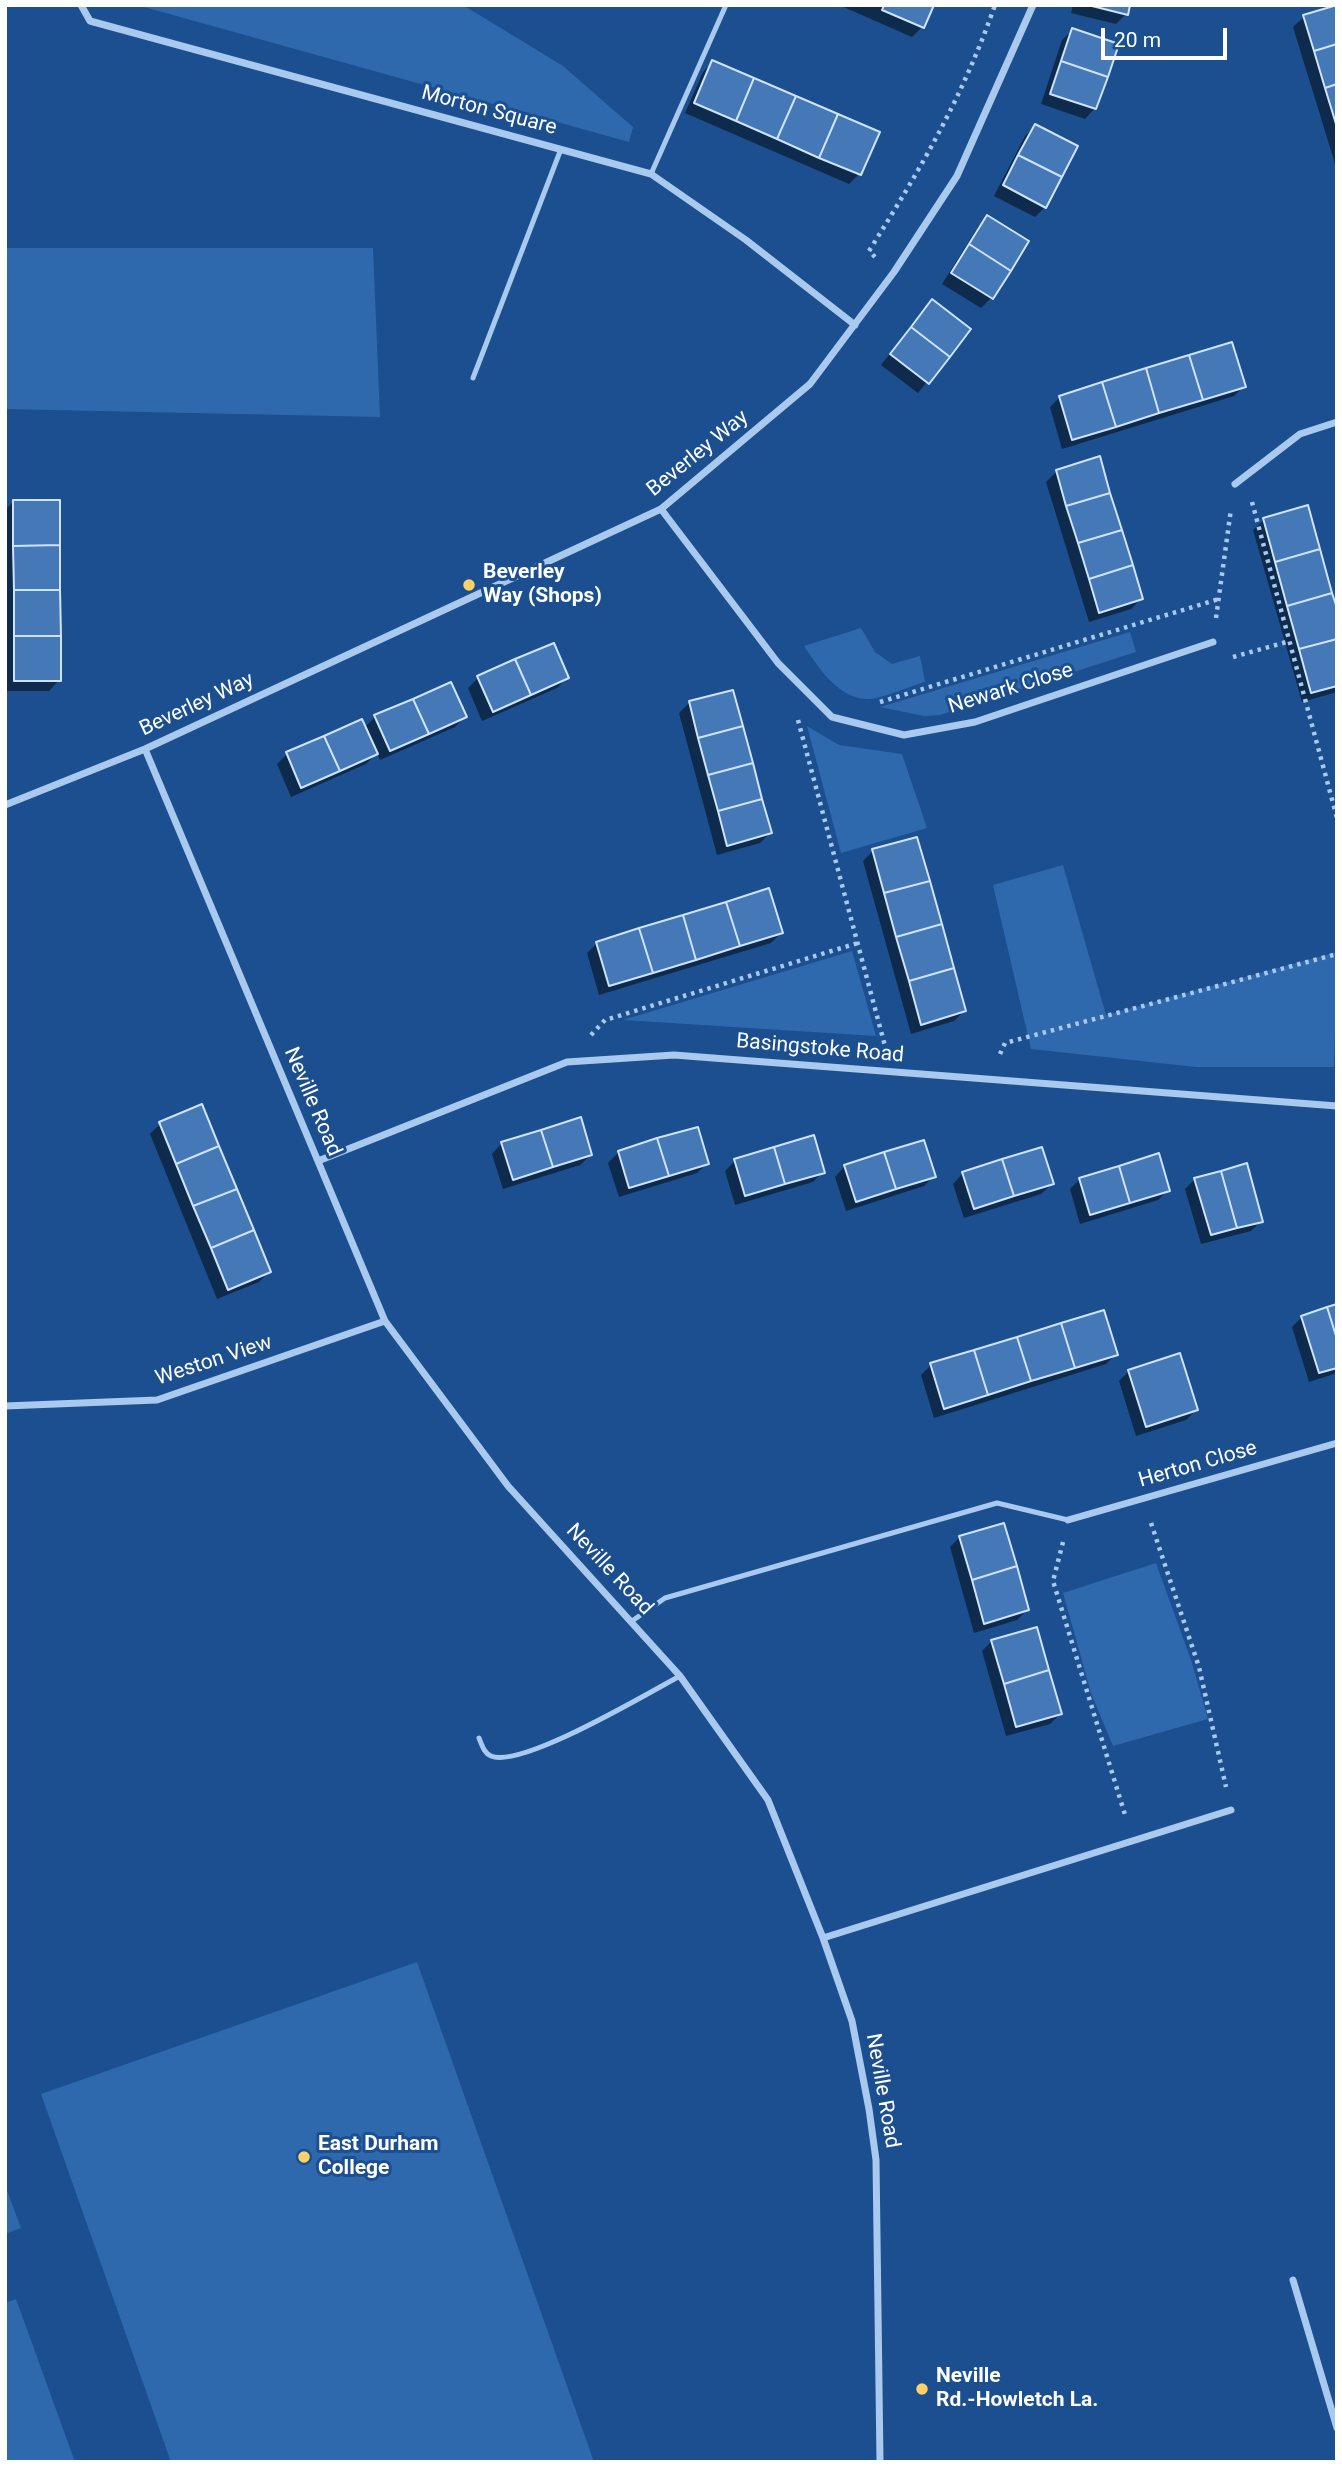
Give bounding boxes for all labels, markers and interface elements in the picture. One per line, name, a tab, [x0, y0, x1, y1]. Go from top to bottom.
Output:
scale bar	[1104, 14, 1230, 58]
text: 20 m	[1114, 28, 1161, 52]
street label: Morton Square	[419, 81, 559, 141]
street label: Beverley Way	[642, 405, 754, 503]
place label: Beverley Way (Shops)	[483, 560, 602, 610]
marker: Beverley Way (Shops)	[461, 577, 477, 593]
street label: Newark Close	[946, 658, 1076, 720]
street label: Beverley Way	[136, 668, 258, 742]
street label: Basingstoke Road	[735, 1029, 905, 1069]
street label: Neville Road	[278, 1044, 346, 1160]
street label: Weston View	[153, 1330, 275, 1392]
street label: Herton Close	[1136, 1436, 1260, 1494]
street label: Neville Road	[560, 1519, 658, 1621]
street label: Neville Road	[860, 2032, 904, 2150]
place label: East Durham College	[318, 2132, 438, 2182]
marker: East Durham College	[296, 2149, 312, 2165]
place label: Neville Rd.-Howletch La.	[936, 2364, 1098, 2414]
marker: Neville Rd.-Howletch La.	[914, 2381, 930, 2397]

